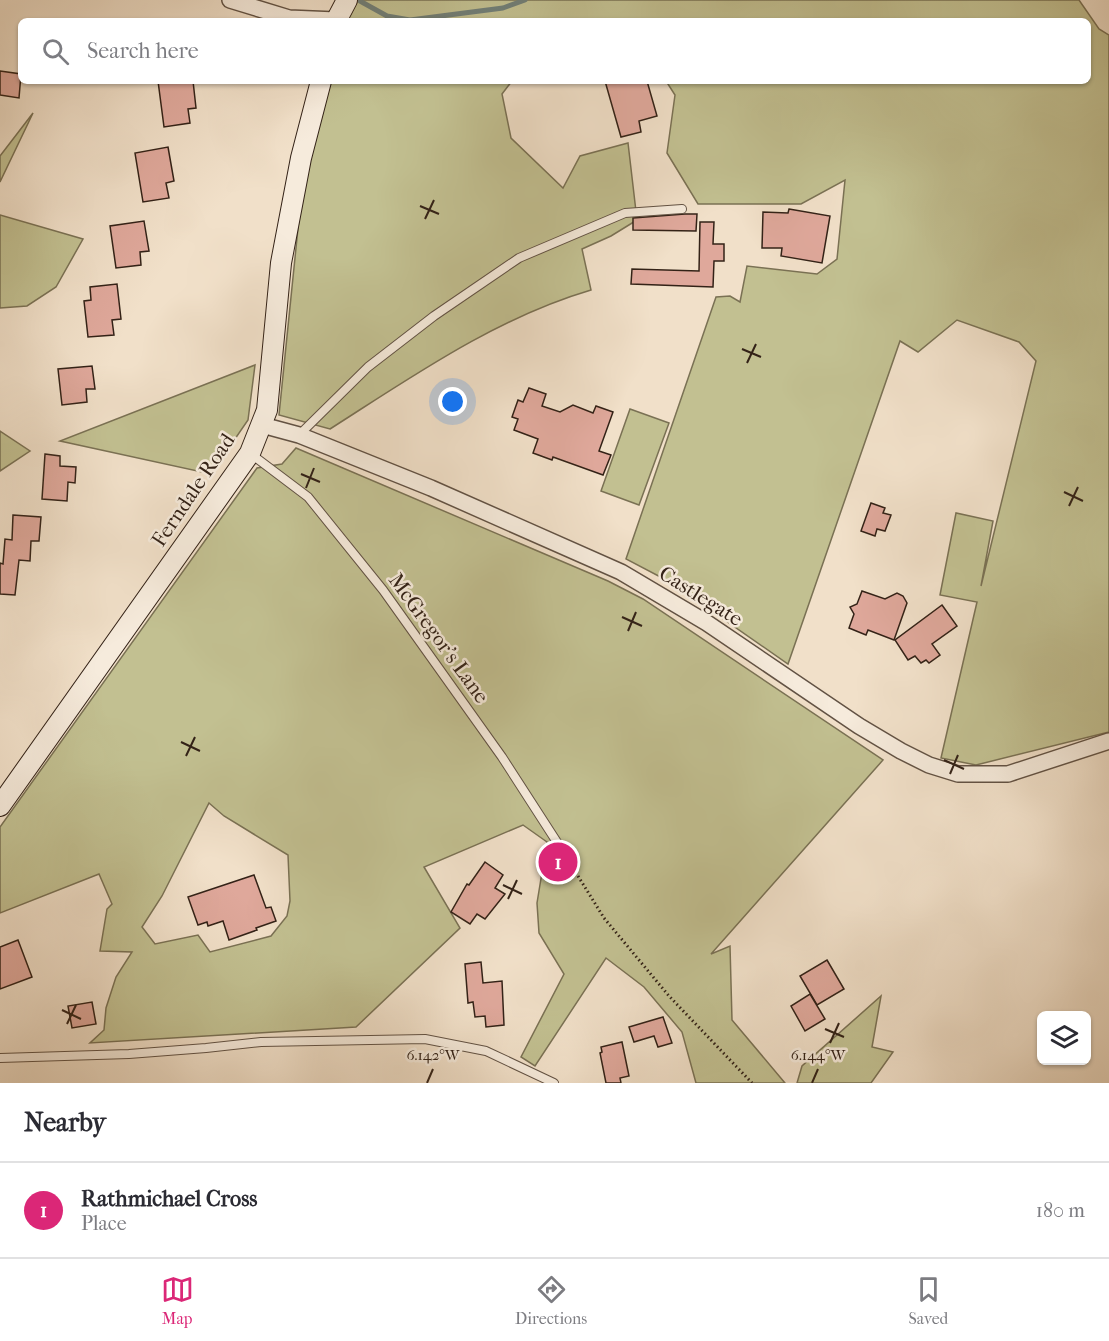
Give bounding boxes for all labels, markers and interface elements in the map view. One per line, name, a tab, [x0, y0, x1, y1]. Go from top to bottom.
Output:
search box	[18, 18, 1091, 84]
icon: search	[39, 35, 72, 68]
text: Search here	[87, 38, 199, 64]
your location	[438, 387, 467, 416]
street label: Ferndale Road	[146, 429, 240, 551]
street label: Castlegate	[655, 561, 747, 631]
street label: McGregor's Lane	[384, 568, 494, 708]
pin: 1	[538, 840, 578, 884]
map controls	[1037, 1011, 1091, 1065]
button: layers	[1037, 1011, 1091, 1065]
text: 6.142°W	[406, 1046, 461, 1064]
text: 6.144°W	[791, 1046, 846, 1064]
text: Nearby	[24, 1107, 106, 1138]
text: Rathmichael Cross	[81, 1186, 257, 1212]
text: 1	[40, 1199, 47, 1222]
text: 180 m	[1036, 1199, 1085, 1222]
text: Place	[81, 1212, 127, 1235]
tab: Map	[161, 1273, 194, 1328]
tab: Directions	[515, 1273, 587, 1328]
tab: Saved	[909, 1273, 948, 1328]

